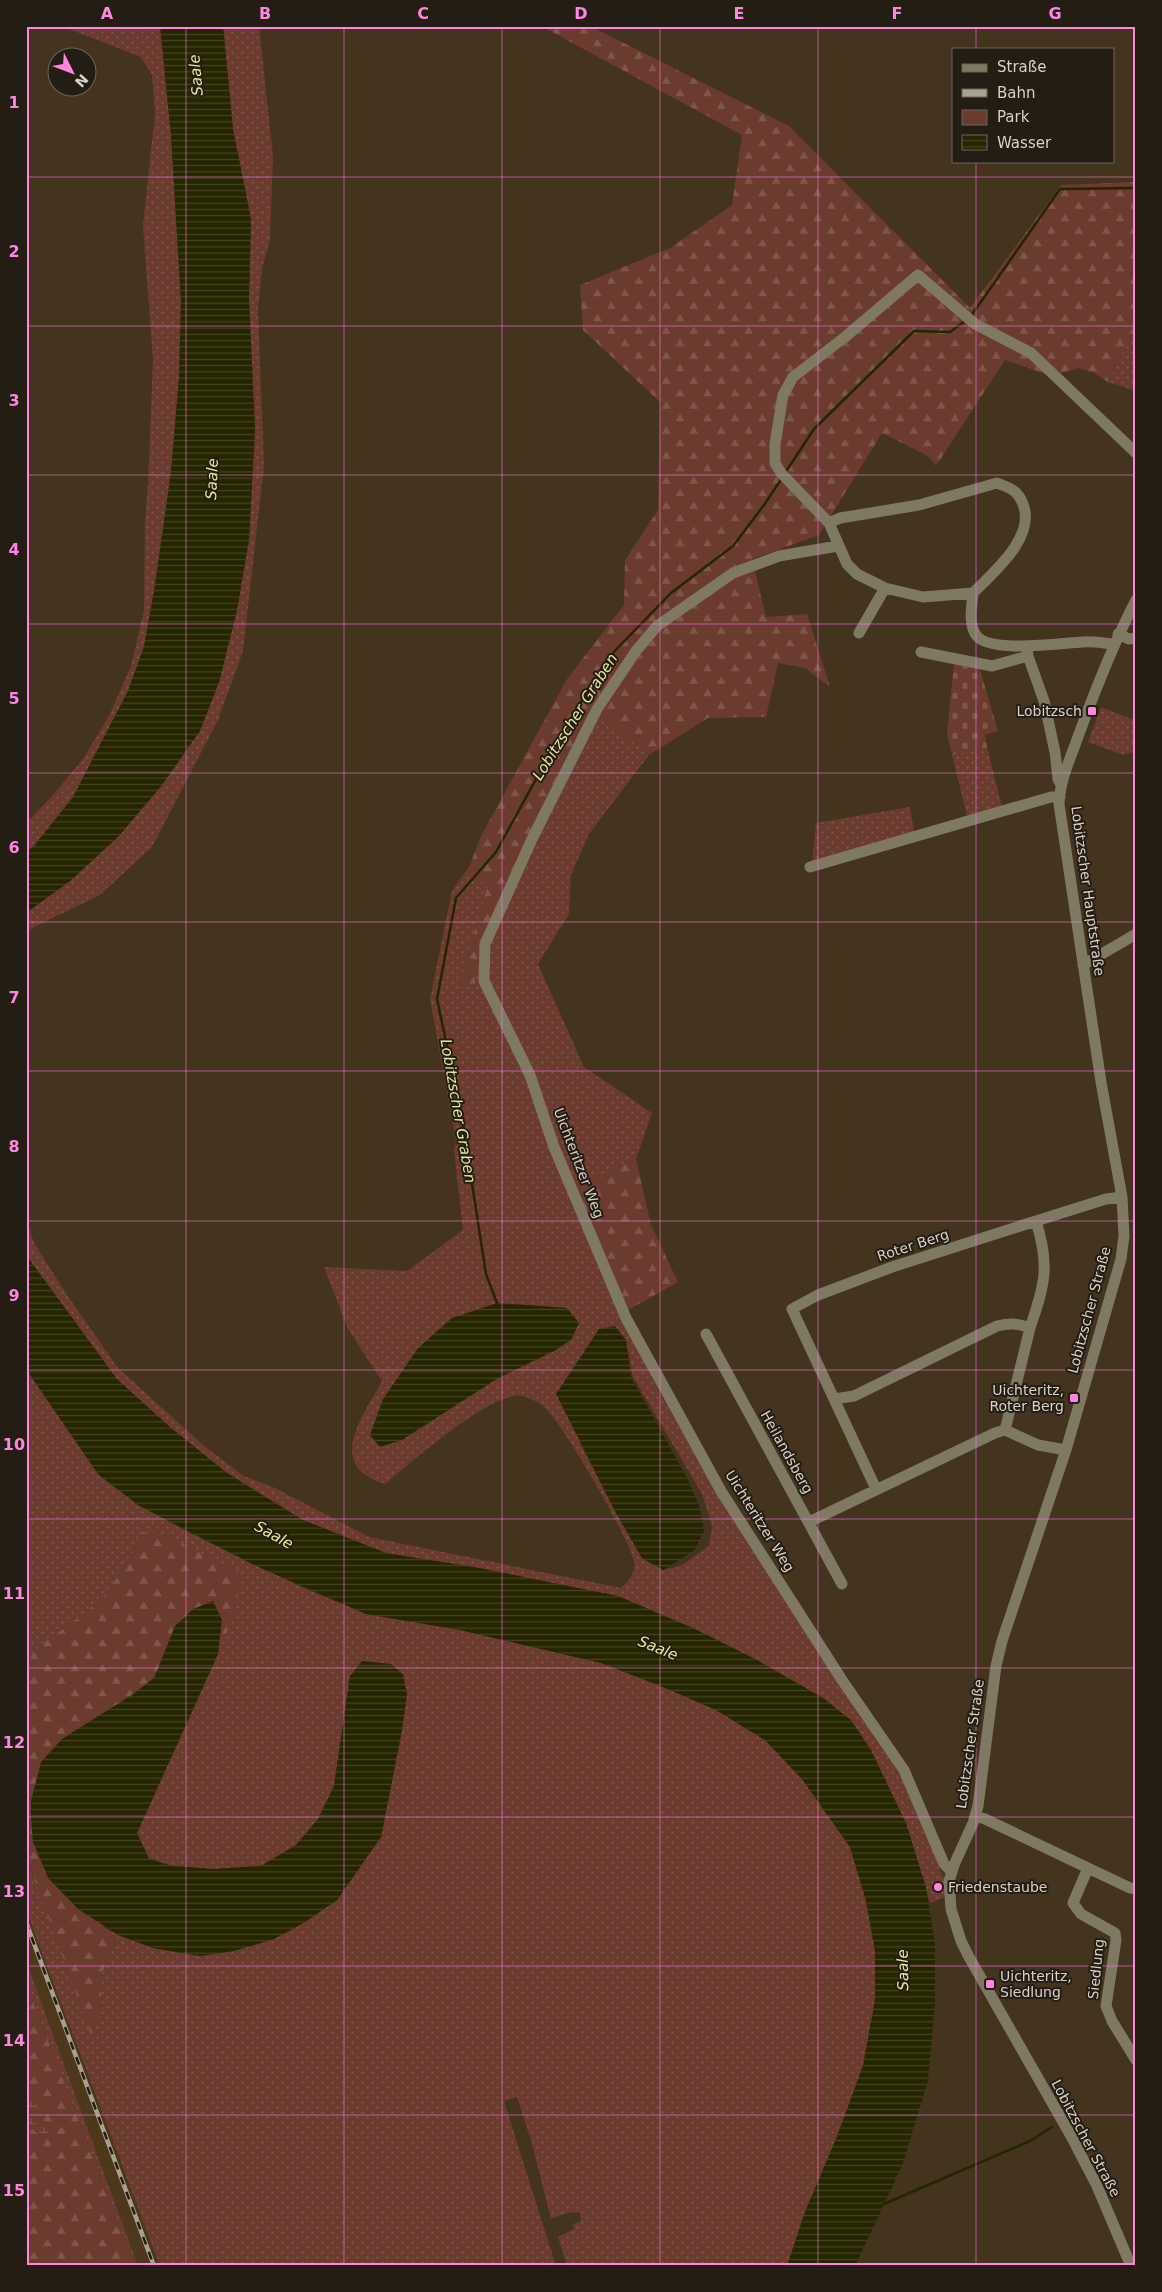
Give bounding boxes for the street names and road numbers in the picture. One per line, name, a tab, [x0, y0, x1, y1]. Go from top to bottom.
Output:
street label: Lobitzscher Hauptstraße	[1068, 805, 1108, 977]
street label: Uichteritzer Weg	[551, 1106, 607, 1220]
street label: Roter Berg	[875, 1226, 951, 1264]
street label: Lobitzscher Straße	[1064, 1245, 1114, 1375]
street label: Heilandsberg	[758, 1408, 816, 1496]
street label: Uichteritzer Weg	[722, 1467, 798, 1575]
street label: Lobitzscher Straße	[953, 1678, 987, 1810]
street label: Siedlung	[1085, 1938, 1107, 2000]
street label: Lobitzscher Straße	[1048, 2077, 1124, 2199]

